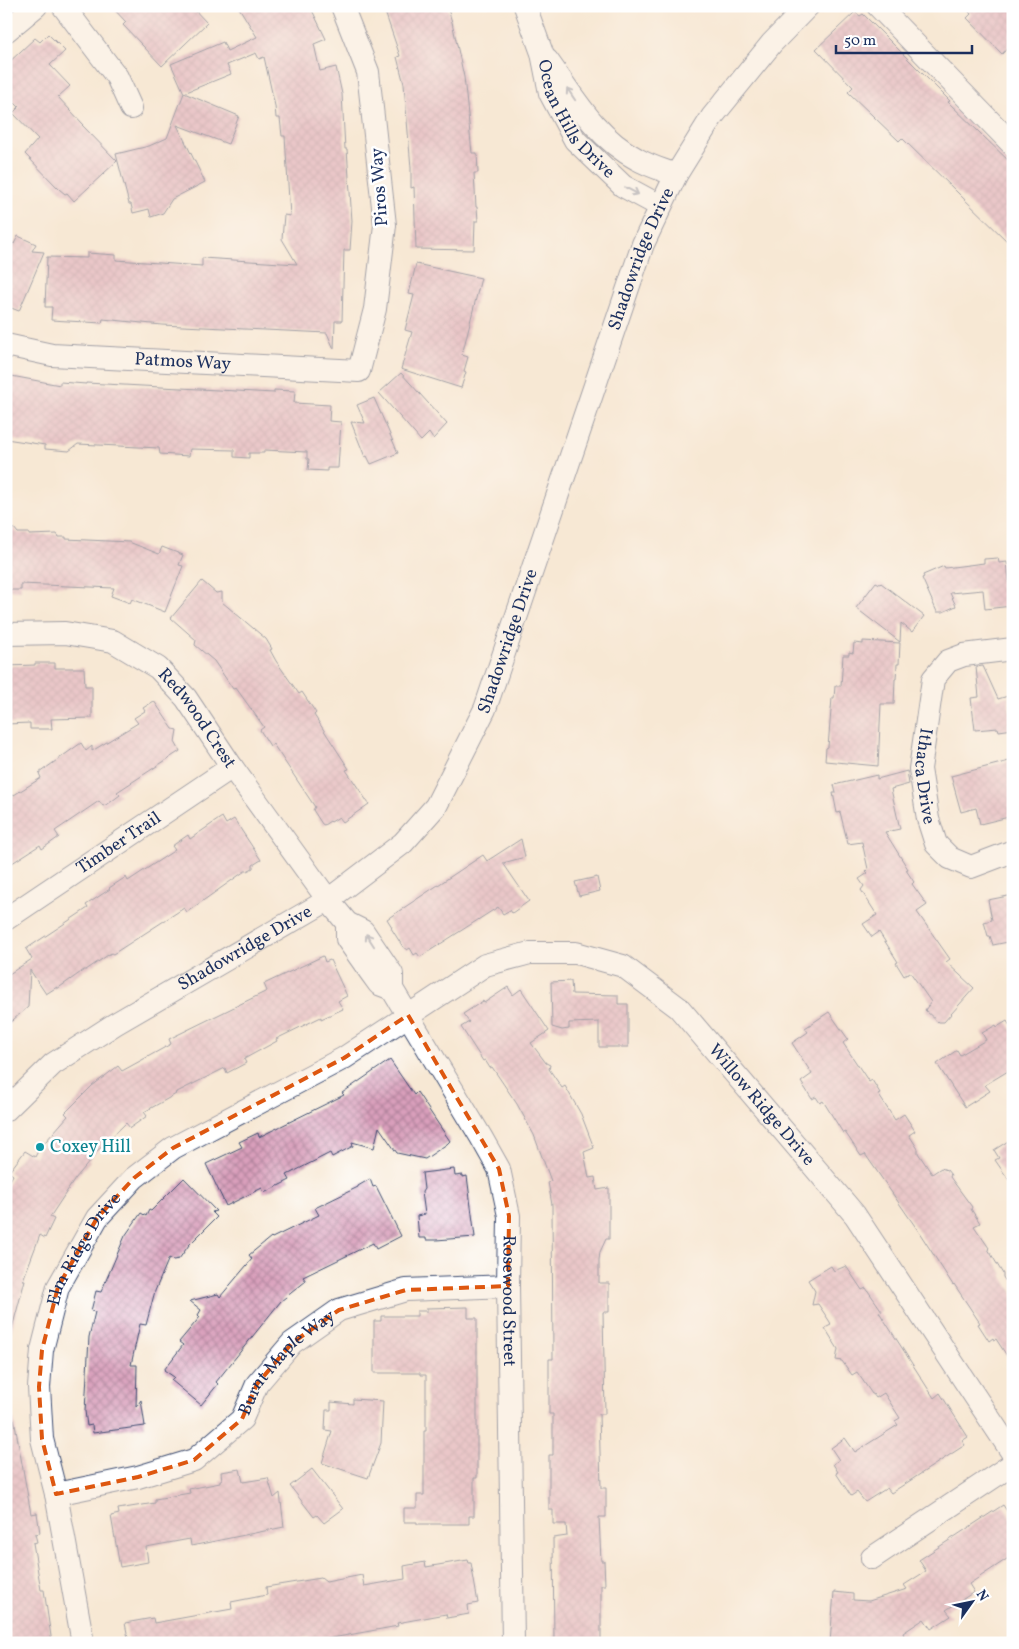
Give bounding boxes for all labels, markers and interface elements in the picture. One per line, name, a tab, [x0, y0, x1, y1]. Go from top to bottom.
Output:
scale bar	[836, 22, 973, 54]
text: 50 m	[844, 31, 876, 52]
street label: Ocean Hills Drive	[531, 57, 621, 184]
one-way arrow	[566, 88, 576, 102]
street label: Piros Way	[365, 147, 395, 227]
street label: Shadowridge Drive	[602, 183, 681, 334]
one-way arrow	[625, 186, 640, 196]
street label: Patmos Way	[134, 347, 232, 377]
street label: Shadowridge Drive	[472, 565, 544, 717]
street label: Redwood Crest	[152, 663, 242, 774]
street label: Ithaca Drive	[908, 726, 941, 828]
street label: Timber Trail	[72, 806, 166, 881]
street label: Shadowridge Drive	[173, 899, 317, 997]
one-way arrow	[365, 933, 375, 947]
street label: Willow Ridge Drive	[702, 1038, 821, 1171]
place label: Coxey Hill	[50, 1135, 131, 1160]
marker: Coxey Hill	[34, 1141, 46, 1153]
street label: Elm Ridge Drive	[41, 1187, 127, 1308]
street label: Rosewood Street	[495, 1235, 522, 1367]
street label: Burnt Maple Way	[232, 1304, 341, 1419]
north arrow	[946, 1576, 996, 1626]
text: N	[971, 1586, 992, 1605]

